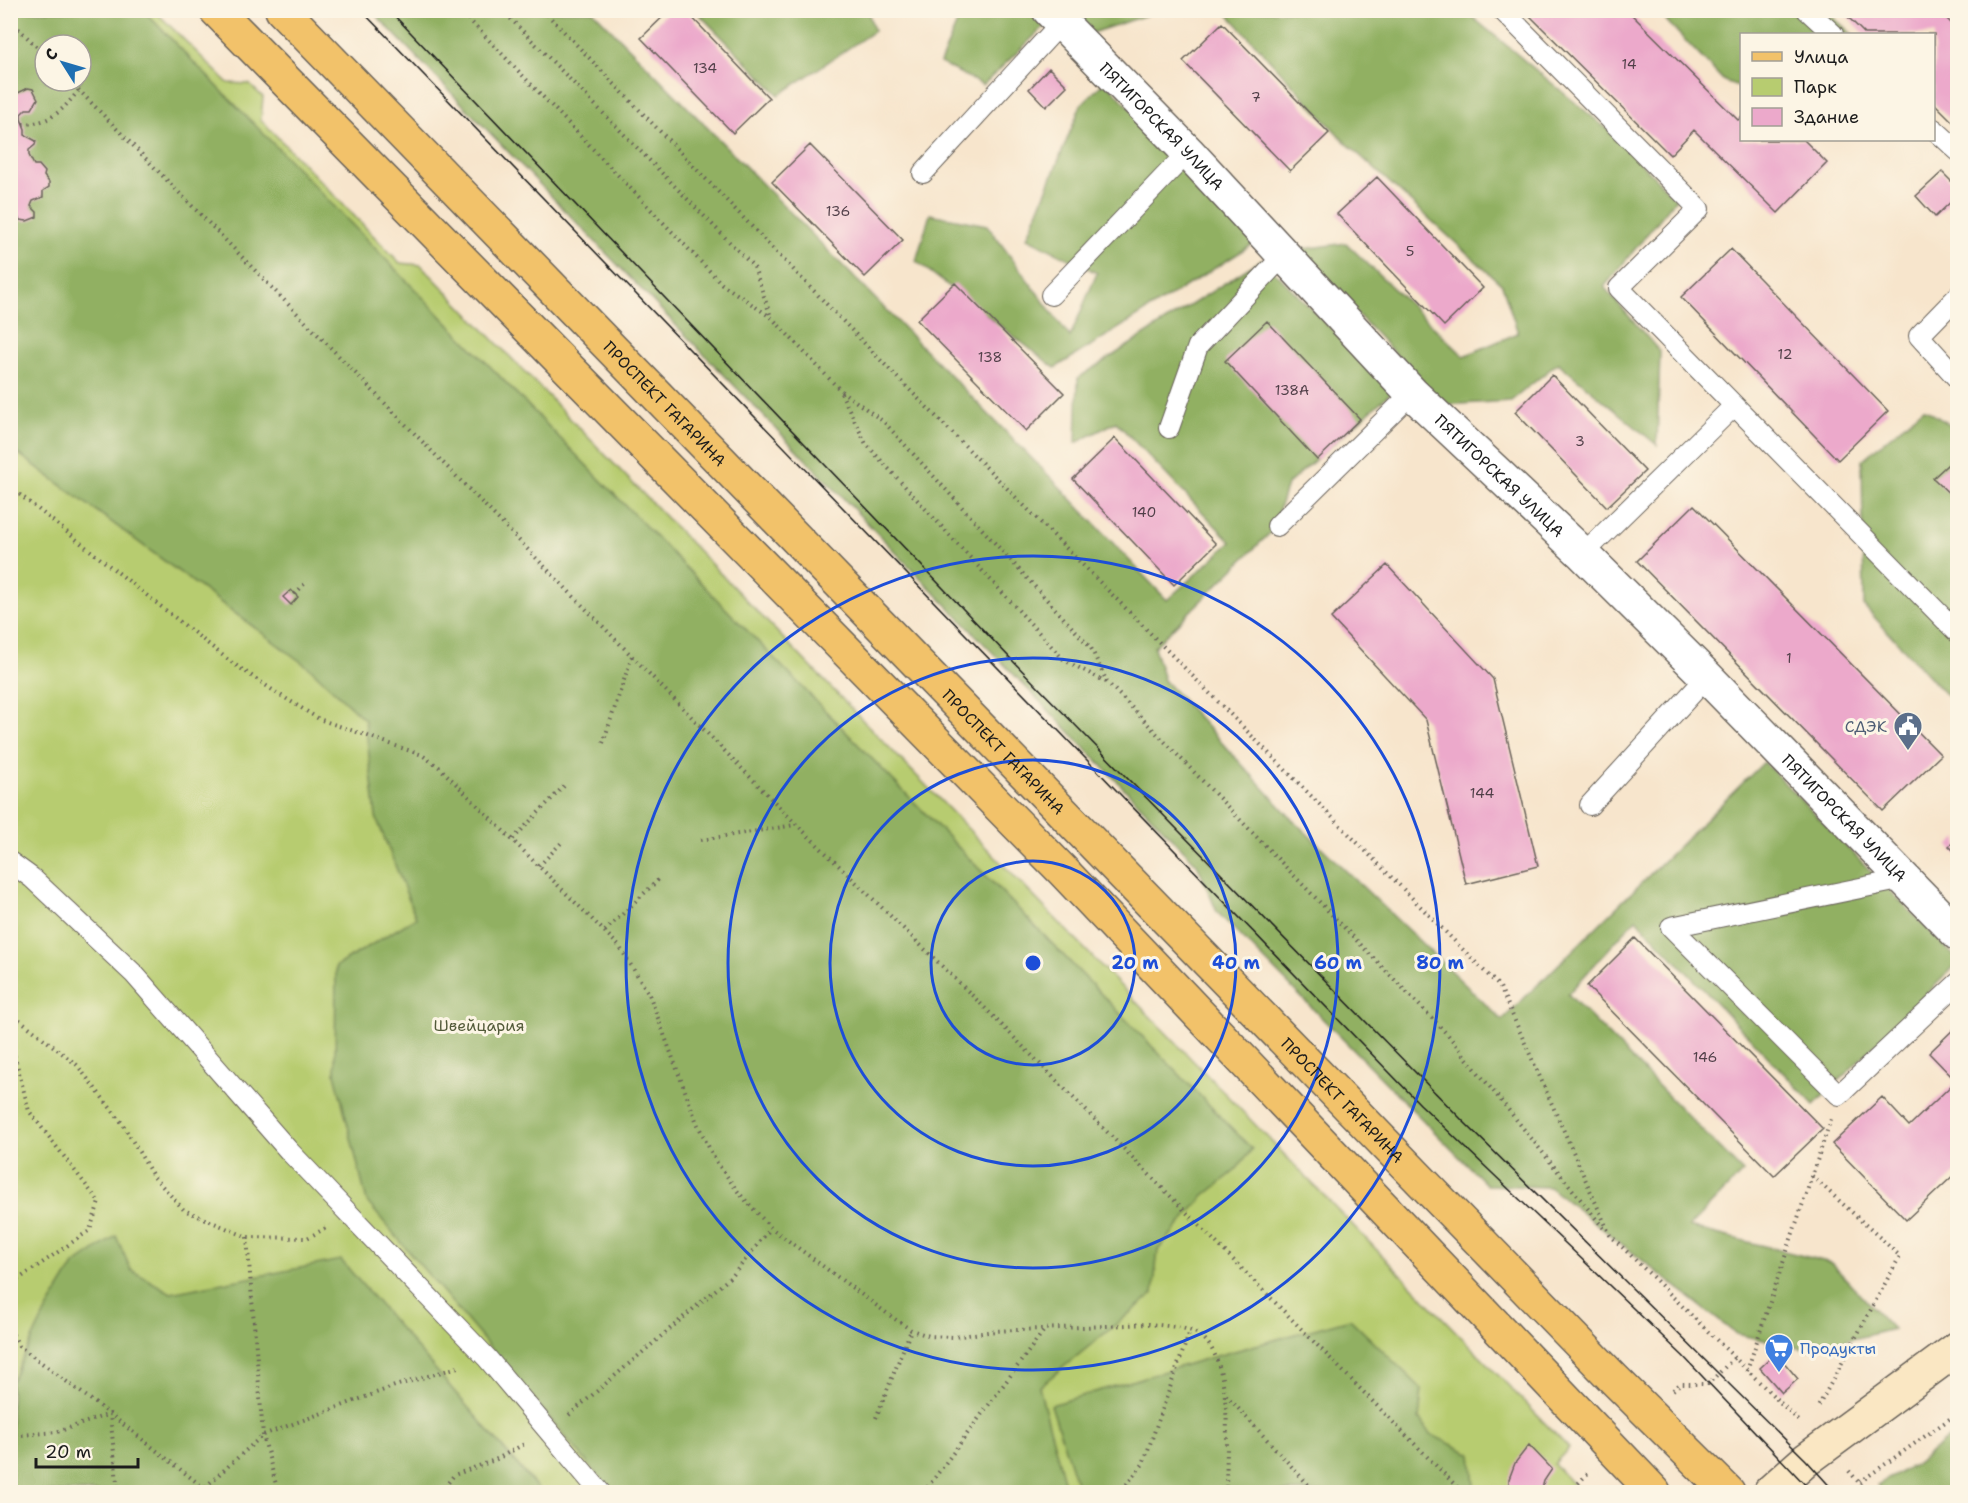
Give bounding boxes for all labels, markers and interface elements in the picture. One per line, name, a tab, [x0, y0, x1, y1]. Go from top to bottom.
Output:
north arrow	[33, 33, 93, 93]
legend	[1740, 33, 1935, 141]
text: С	[40, 44, 63, 65]
text: Улица	[1794, 45, 1848, 69]
house number: 14	[1621, 55, 1637, 73]
street label: ПЯТИГОРСКАЯ УЛИЦА	[1095, 58, 1228, 195]
house number: 134	[693, 59, 717, 77]
text: Парк	[1794, 75, 1837, 99]
house number: 7	[1251, 88, 1261, 106]
text: Здание	[1794, 105, 1859, 129]
house number: 136	[826, 202, 850, 220]
house number: 5	[1406, 242, 1414, 260]
street label: ПРОСПЕКТ ГАГАРИНА	[599, 337, 730, 471]
house number: 12	[1778, 345, 1792, 363]
house number: 138	[978, 348, 1002, 366]
house number: 138А	[1275, 381, 1309, 399]
street label: ПЯТИГОРСКАЯ УЛИЦА	[1430, 410, 1568, 542]
house number: 3	[1575, 432, 1585, 450]
house number: 140	[1132, 503, 1156, 521]
house number: 1	[1786, 649, 1792, 667]
street label: ПРОСПЕКТ ГАГАРИНА	[938, 685, 1069, 819]
public building icon: СДЭК	[1892, 710, 1924, 752]
place label: СДЭК	[1845, 716, 1888, 737]
street label: ПЯТИГОРСКАЯ УЛИЦА	[1777, 750, 1911, 886]
house number: 144	[1470, 784, 1494, 802]
text: 20 m	[1111, 951, 1159, 975]
text: 40 m	[1212, 951, 1260, 975]
text: 60 m	[1314, 951, 1362, 975]
text: 80 m	[1416, 951, 1464, 975]
centre of rings	[1023, 953, 1043, 973]
park label: Швейцария	[433, 1015, 525, 1036]
street label: ПРОСПЕКТ ГАГАРИНА	[1277, 1033, 1408, 1168]
house number: 146	[1693, 1048, 1717, 1066]
supermarket icon: Продукты	[1763, 1332, 1795, 1374]
place label: Продукты	[1800, 1338, 1876, 1359]
scale bar	[36, 1431, 138, 1469]
text: 20 m	[45, 1440, 91, 1464]

